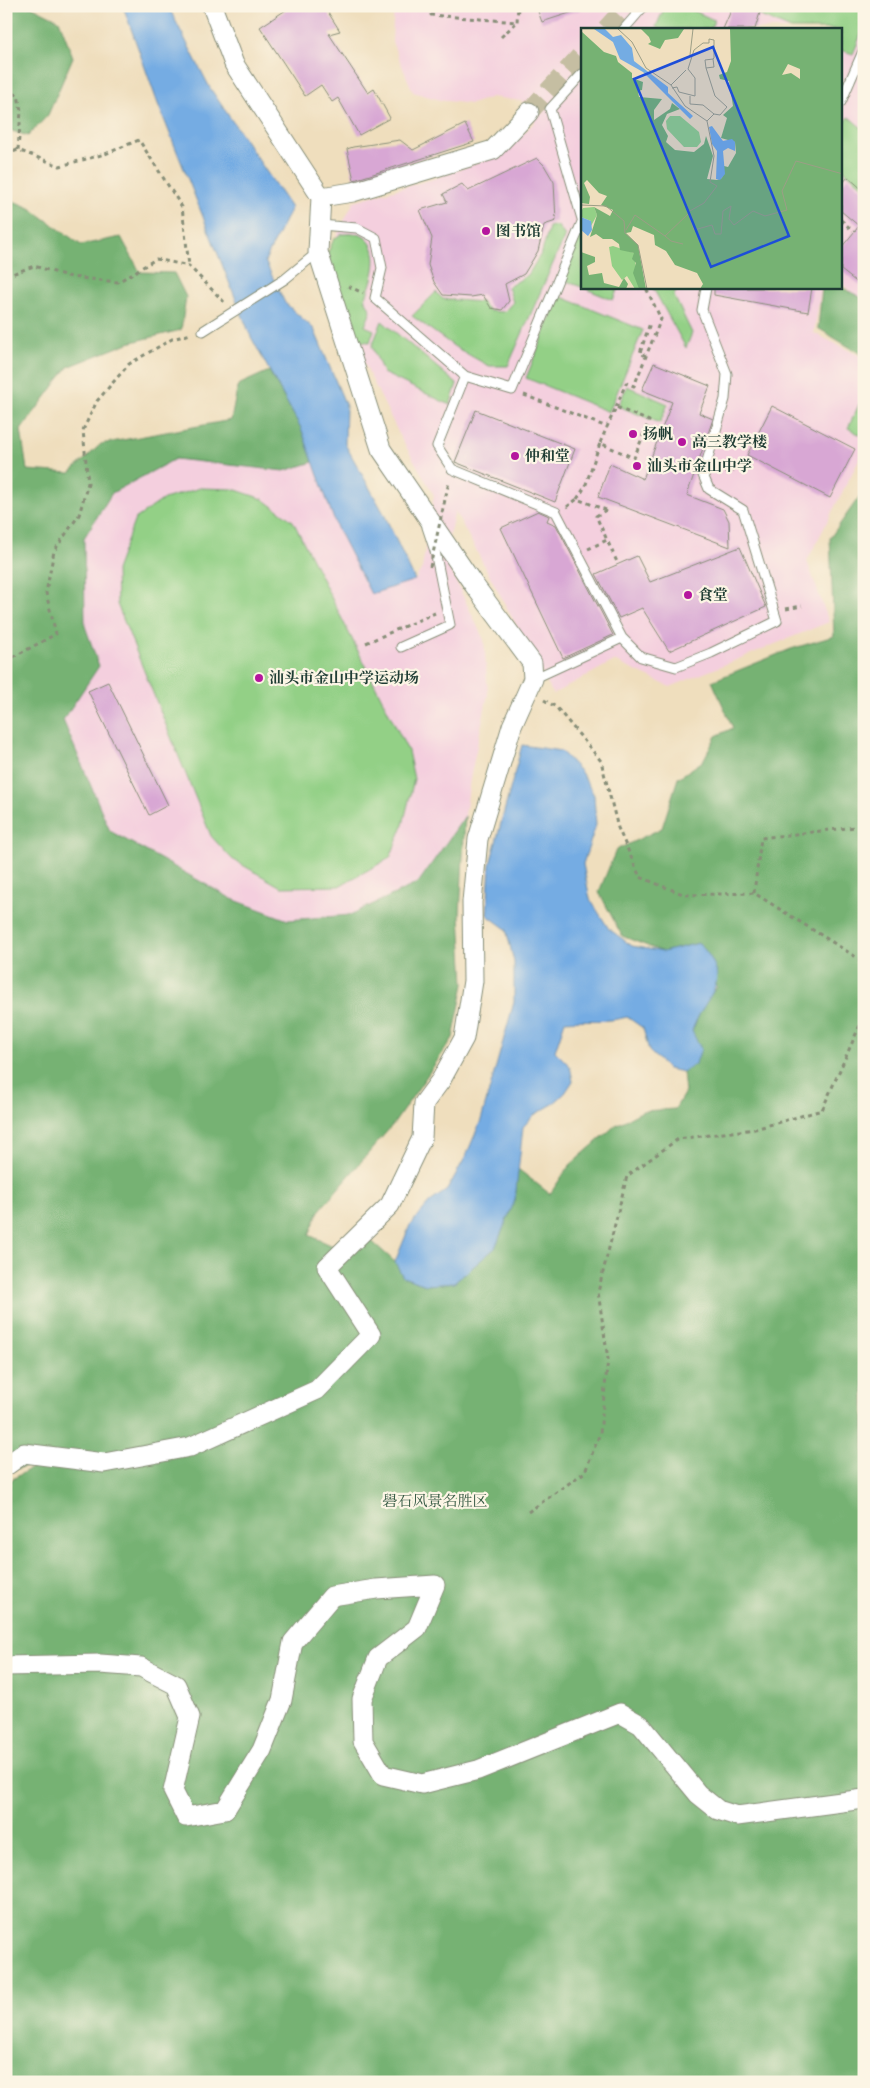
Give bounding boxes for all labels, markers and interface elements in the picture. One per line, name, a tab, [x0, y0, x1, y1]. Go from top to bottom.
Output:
inset map	[581, 28, 842, 289]
place label: 图书馆	[496, 221, 541, 241]
marker: 图书馆	[480, 225, 492, 237]
place label: 扬帆	[643, 424, 673, 444]
marker: 扬帆	[627, 428, 639, 440]
place label: 高三教学楼	[692, 432, 767, 452]
marker: 高三教学楼	[676, 436, 688, 448]
place label: 仲和堂	[525, 446, 570, 466]
marker: 仲和堂	[509, 450, 521, 462]
place label: 汕头市金山中学	[647, 456, 752, 476]
marker: 汕头市金山中学	[631, 460, 643, 472]
place label: 食堂	[698, 585, 728, 605]
marker: 食堂	[682, 589, 694, 601]
place label: 汕头市金山中学运动场	[269, 668, 419, 688]
marker: 汕头市金山中学运动场	[253, 672, 265, 684]
park label: 礐石风景名胜区	[382, 1491, 488, 1511]

